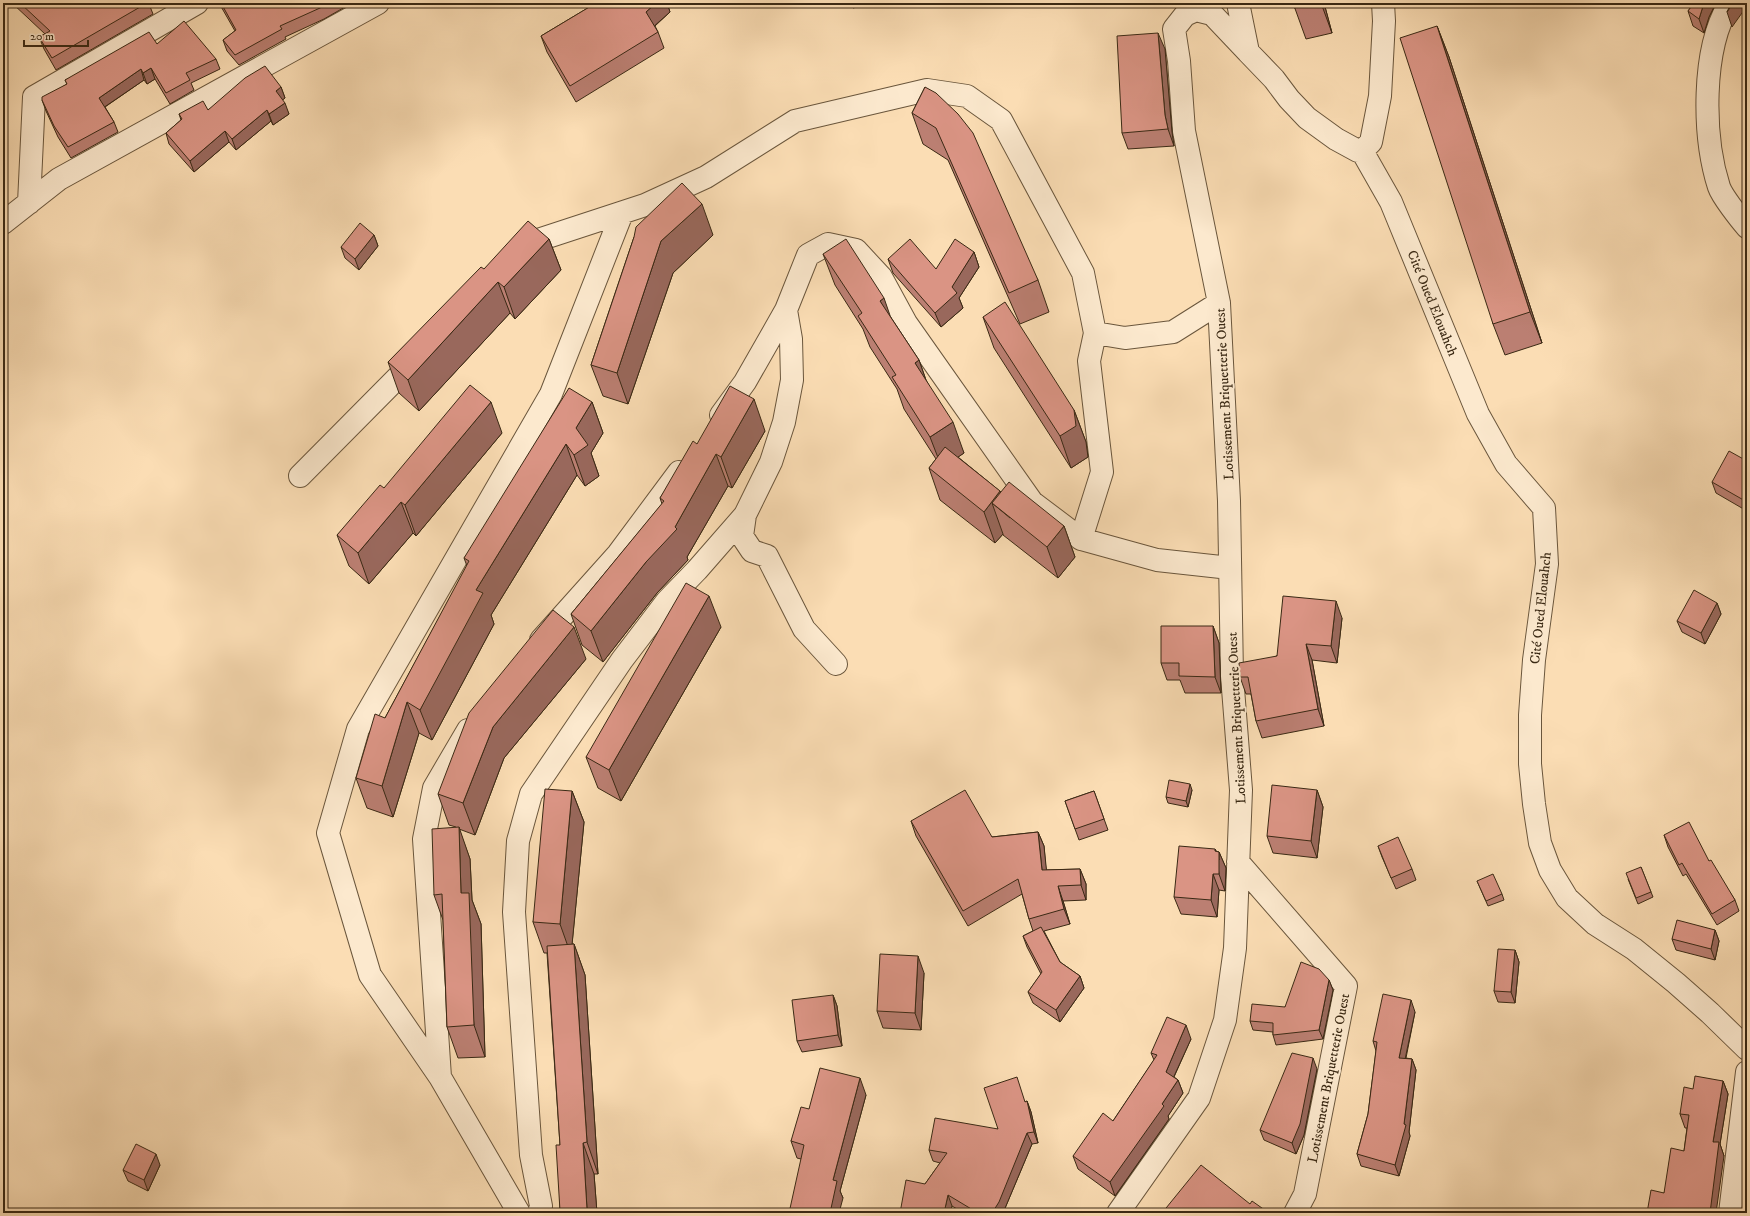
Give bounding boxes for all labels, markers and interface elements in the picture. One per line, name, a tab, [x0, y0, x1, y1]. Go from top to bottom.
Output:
scale bar	[24, 22, 88, 48]
text: 20 m	[30, 29, 54, 44]
street label: Cité Oued Elouahch	[1403, 248, 1462, 360]
street label: Lotissement Briquetterie Ouest	[1211, 307, 1238, 480]
street label: Cité Oued Elouahch	[1526, 550, 1556, 665]
street label: Lotissement Briquetterie Ouest	[1223, 631, 1250, 804]
street label: Lotissement Briquetterie Ouest	[1304, 991, 1354, 1164]

